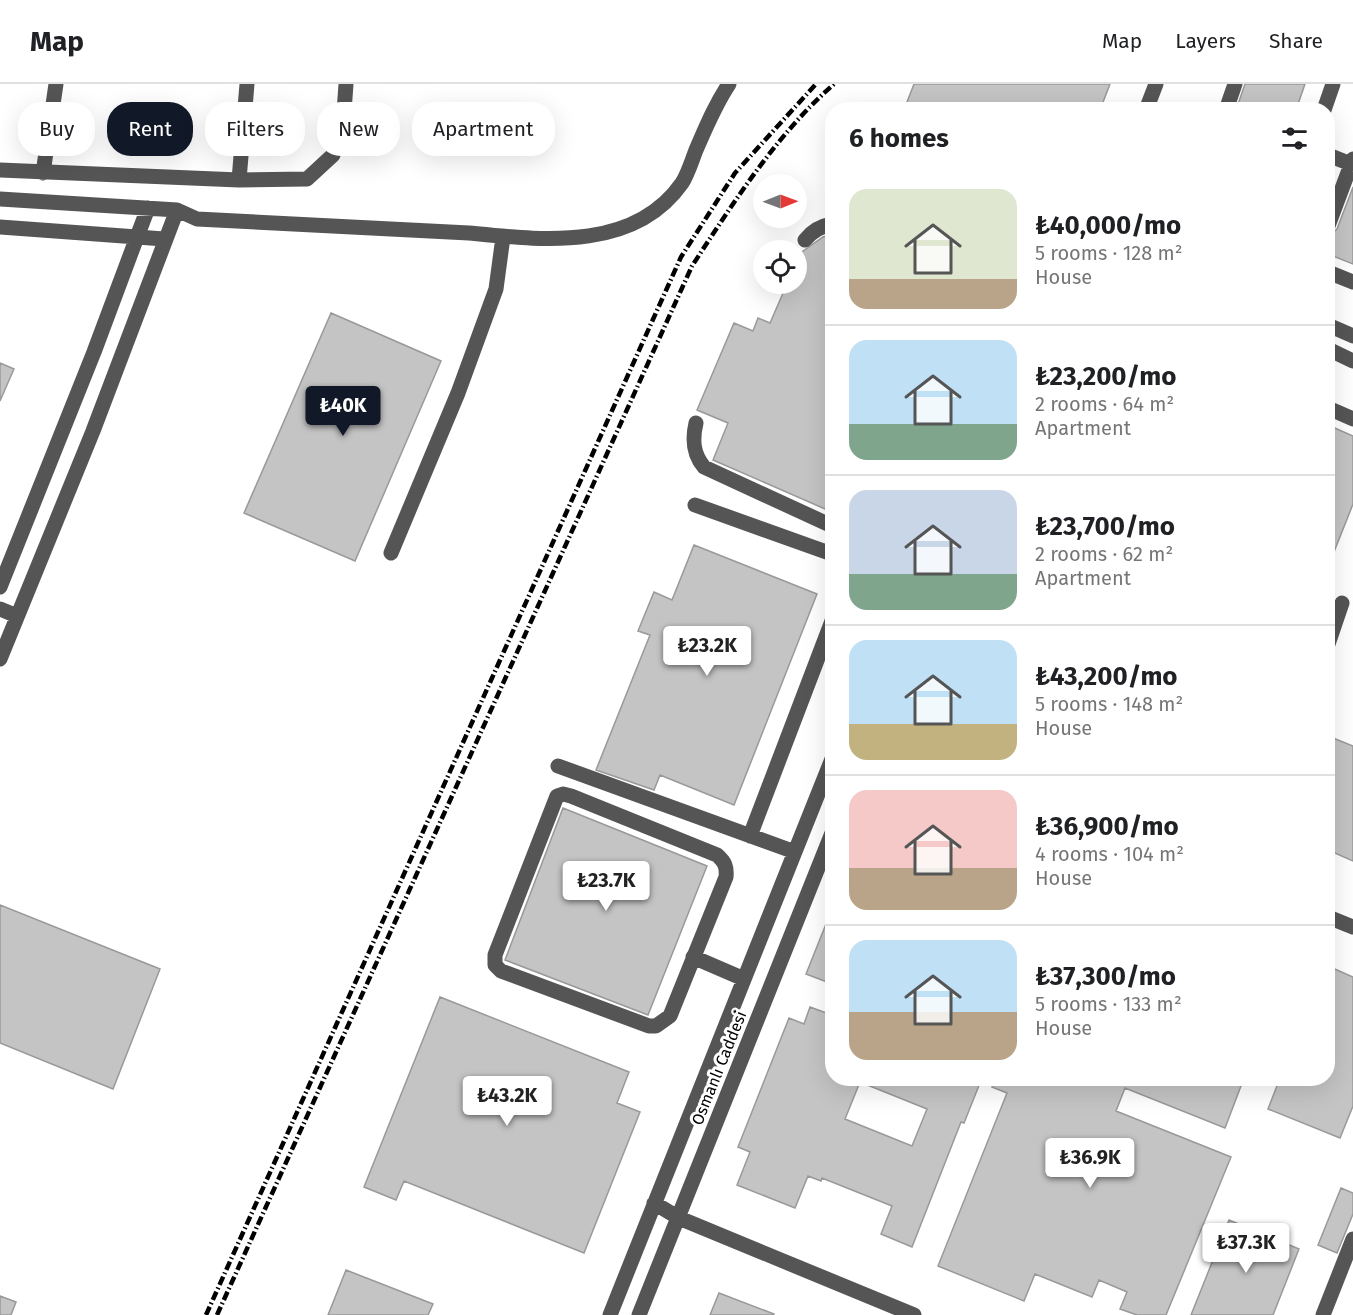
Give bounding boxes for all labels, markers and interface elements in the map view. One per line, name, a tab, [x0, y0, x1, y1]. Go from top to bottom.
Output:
text: Map	[30, 25, 84, 58]
text: Map	[1102, 28, 1142, 54]
text: Layers	[1175, 28, 1236, 54]
text: Share	[1269, 28, 1323, 54]
chip: Buy	[18, 102, 95, 156]
chip: Rent	[107, 102, 193, 156]
chip: Filters	[205, 102, 305, 156]
chip: New	[317, 102, 400, 156]
chip: Apartment	[412, 102, 555, 156]
icon: filters	[1278, 122, 1311, 155]
text: 6 homes	[849, 123, 949, 154]
north arrow	[753, 174, 807, 228]
map controls	[753, 174, 807, 294]
text: ₺40,000/mo	[1035, 210, 1181, 241]
icon: home	[897, 213, 969, 285]
button: locate	[753, 240, 807, 294]
text: 5 rooms · 128 m²	[1035, 241, 1183, 265]
text: House	[1035, 265, 1092, 289]
text: ₺23,200/mo	[1035, 361, 1176, 392]
icon: home	[897, 364, 969, 436]
pin: ₺40K	[307, 386, 379, 437]
text: 2 rooms · 64 m²	[1035, 392, 1174, 416]
text: ₺40K	[319, 393, 367, 417]
text: Apartment	[1035, 416, 1131, 440]
text: ₺23,700/mo	[1035, 511, 1175, 542]
icon: home	[897, 514, 969, 586]
text: 2 rooms · 62 m²	[1035, 542, 1173, 566]
text: Apartment	[1035, 566, 1131, 590]
pin: ₺23.2K	[658, 626, 756, 677]
text: ₺23.2K	[677, 633, 737, 657]
text: ₺43,200/mo	[1035, 661, 1178, 692]
icon: home	[897, 664, 969, 736]
text: 5 rooms · 148 m²	[1035, 692, 1183, 716]
text: House	[1035, 716, 1092, 740]
text: ₺36,900/mo	[1035, 811, 1179, 842]
icon: home	[897, 814, 969, 886]
text: 4 rooms · 104 m²	[1035, 842, 1184, 866]
pin: ₺23.7K	[557, 861, 655, 912]
text: House	[1035, 866, 1092, 890]
text: ₺23.7K	[577, 868, 635, 892]
text: ₺37,300/mo	[1035, 961, 1176, 992]
icon: home	[897, 964, 969, 1036]
text: 5 rooms · 133 m²	[1035, 992, 1182, 1016]
street label: Osmanlı Caddesi	[688, 1008, 750, 1128]
text: House	[1035, 1016, 1092, 1040]
pin: ₺43.2K	[458, 1076, 556, 1127]
text: ₺43.2K	[477, 1083, 537, 1107]
pin: ₺36.9K	[1041, 1138, 1139, 1189]
text: ₺36.9K	[1059, 1145, 1121, 1169]
pin: ₺37.3K	[1197, 1223, 1295, 1274]
text: ₺37.3K	[1216, 1230, 1276, 1254]

